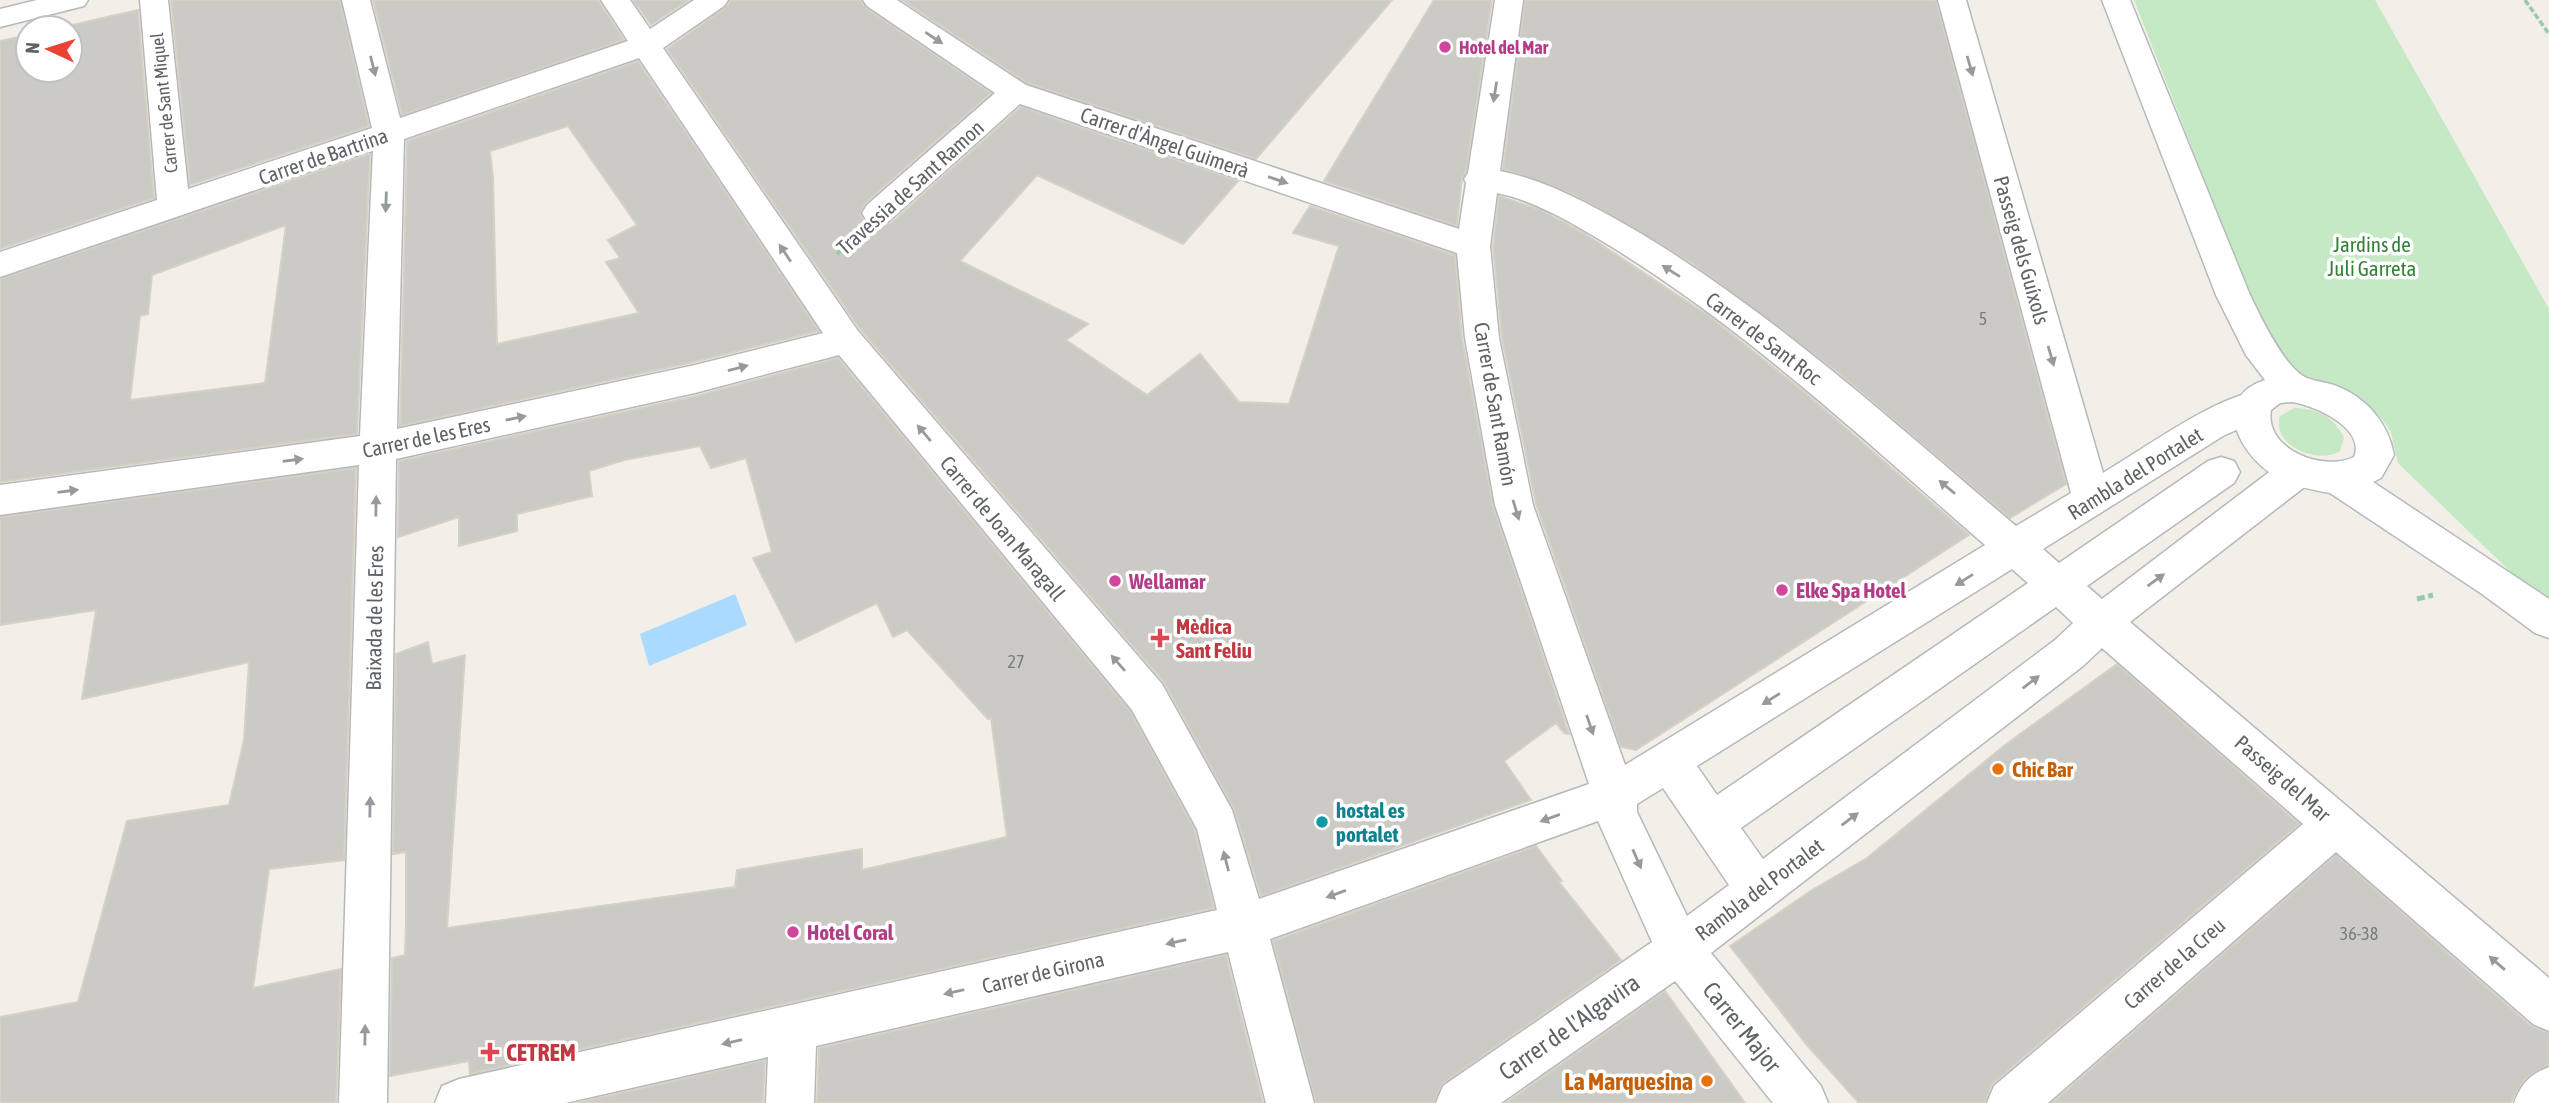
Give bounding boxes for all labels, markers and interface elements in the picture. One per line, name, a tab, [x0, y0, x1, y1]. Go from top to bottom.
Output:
north arrow	[14, 14, 84, 84]
one-way arrow	[925, 31, 943, 45]
street label: Carrer de Sant Miquel	[146, 32, 182, 174]
place label: Hotel del Mar	[1459, 37, 1549, 58]
marker: Hotel del Mar	[1437, 39, 1453, 55]
text: N	[21, 41, 43, 54]
one-way arrow	[367, 55, 378, 77]
one-way arrow	[1965, 56, 1975, 77]
one-way arrow	[1489, 81, 1500, 103]
street label: Carrer d'Àngel Guimerà	[1077, 102, 1253, 182]
street label: Travessia de Sant Ramon	[832, 115, 988, 259]
street label: Carrer de Bartrina	[255, 123, 391, 189]
street label: Passeig dels Guíxols	[1989, 173, 2055, 327]
one-way arrow	[1267, 175, 1288, 186]
one-way arrow	[381, 191, 392, 213]
park label: Jardins de Juli Garreta	[2328, 232, 2416, 280]
one-way arrow	[778, 244, 792, 262]
one-way arrow	[1662, 265, 1681, 278]
street label: Carrer de Sant Roc	[1702, 287, 1827, 389]
house number: 5	[1979, 308, 1987, 329]
street label: Carrer de Sant Ramón	[1470, 320, 1522, 488]
one-way arrow	[2047, 345, 2057, 366]
one-way arrow	[727, 362, 749, 373]
street label: Carrer de les Eres	[360, 412, 492, 462]
one-way arrow	[506, 412, 528, 423]
street label: Rambla del Portalet	[2063, 422, 2207, 524]
one-way arrow	[916, 424, 932, 442]
street label: Carrer de Joan Maragall	[936, 451, 1071, 605]
one-way arrow	[282, 454, 304, 465]
one-way arrow	[1938, 480, 1955, 495]
one-way arrow	[57, 485, 79, 496]
one-way arrow	[371, 495, 382, 517]
one-way arrow	[1512, 499, 1522, 520]
street label: Baixada de les Eres	[361, 545, 387, 691]
place label: Wellamar	[1128, 569, 1206, 593]
marker: Wellamar	[1107, 573, 1123, 589]
one-way arrow	[1955, 573, 1974, 586]
one-way arrow	[2147, 574, 2165, 588]
place label: Elke Spa Hotel	[1796, 578, 1907, 602]
marker: Elke Spa Hotel	[1774, 582, 1790, 598]
place label: Mèdica Sant Feliu	[1176, 614, 1252, 662]
marker: Mèdica Sant Feliu	[1150, 628, 1170, 648]
house number: 27	[1008, 651, 1024, 672]
one-way arrow	[1110, 654, 1126, 672]
one-way arrow	[2022, 674, 2040, 689]
one-way arrow	[1761, 692, 1780, 705]
one-way arrow	[1585, 714, 1596, 735]
street label: Passeig del Mar	[2230, 730, 2336, 827]
place label: Chic Bar	[2012, 757, 2074, 781]
marker: Chic Bar	[1990, 761, 2006, 777]
one-way arrow	[364, 796, 376, 818]
place label: hostal es portalet	[1336, 798, 1405, 846]
one-way arrow	[1841, 812, 1859, 827]
one-way arrow	[1539, 813, 1560, 824]
marker: hostal es portalet	[1314, 814, 1330, 830]
street label: Rambla del Portalet	[1690, 833, 1828, 945]
one-way arrow	[1631, 849, 1643, 869]
one-way arrow	[1220, 850, 1231, 872]
one-way arrow	[1325, 889, 1346, 900]
street label: Carrer de la Creu	[2119, 913, 2229, 1013]
place label: Hotel Coral	[807, 920, 894, 944]
house number: 36-38	[2340, 923, 2378, 944]
marker: Hotel Coral	[785, 924, 801, 940]
one-way arrow	[1165, 937, 1187, 948]
street label: Carrer de Girona	[980, 946, 1106, 998]
one-way arrow	[2489, 956, 2506, 971]
street label: Carrer de l'Algavira	[1494, 969, 1644, 1085]
street label: Carrer Major	[1697, 976, 1787, 1078]
one-way arrow	[943, 986, 965, 997]
one-way arrow	[359, 1024, 371, 1046]
one-way arrow	[721, 1036, 743, 1047]
place label: CETREM	[506, 1039, 576, 1066]
marker: CETREM	[480, 1042, 500, 1062]
place label: La Marquesina	[1564, 1068, 1693, 1095]
marker: La Marquesina	[1699, 1073, 1715, 1089]

